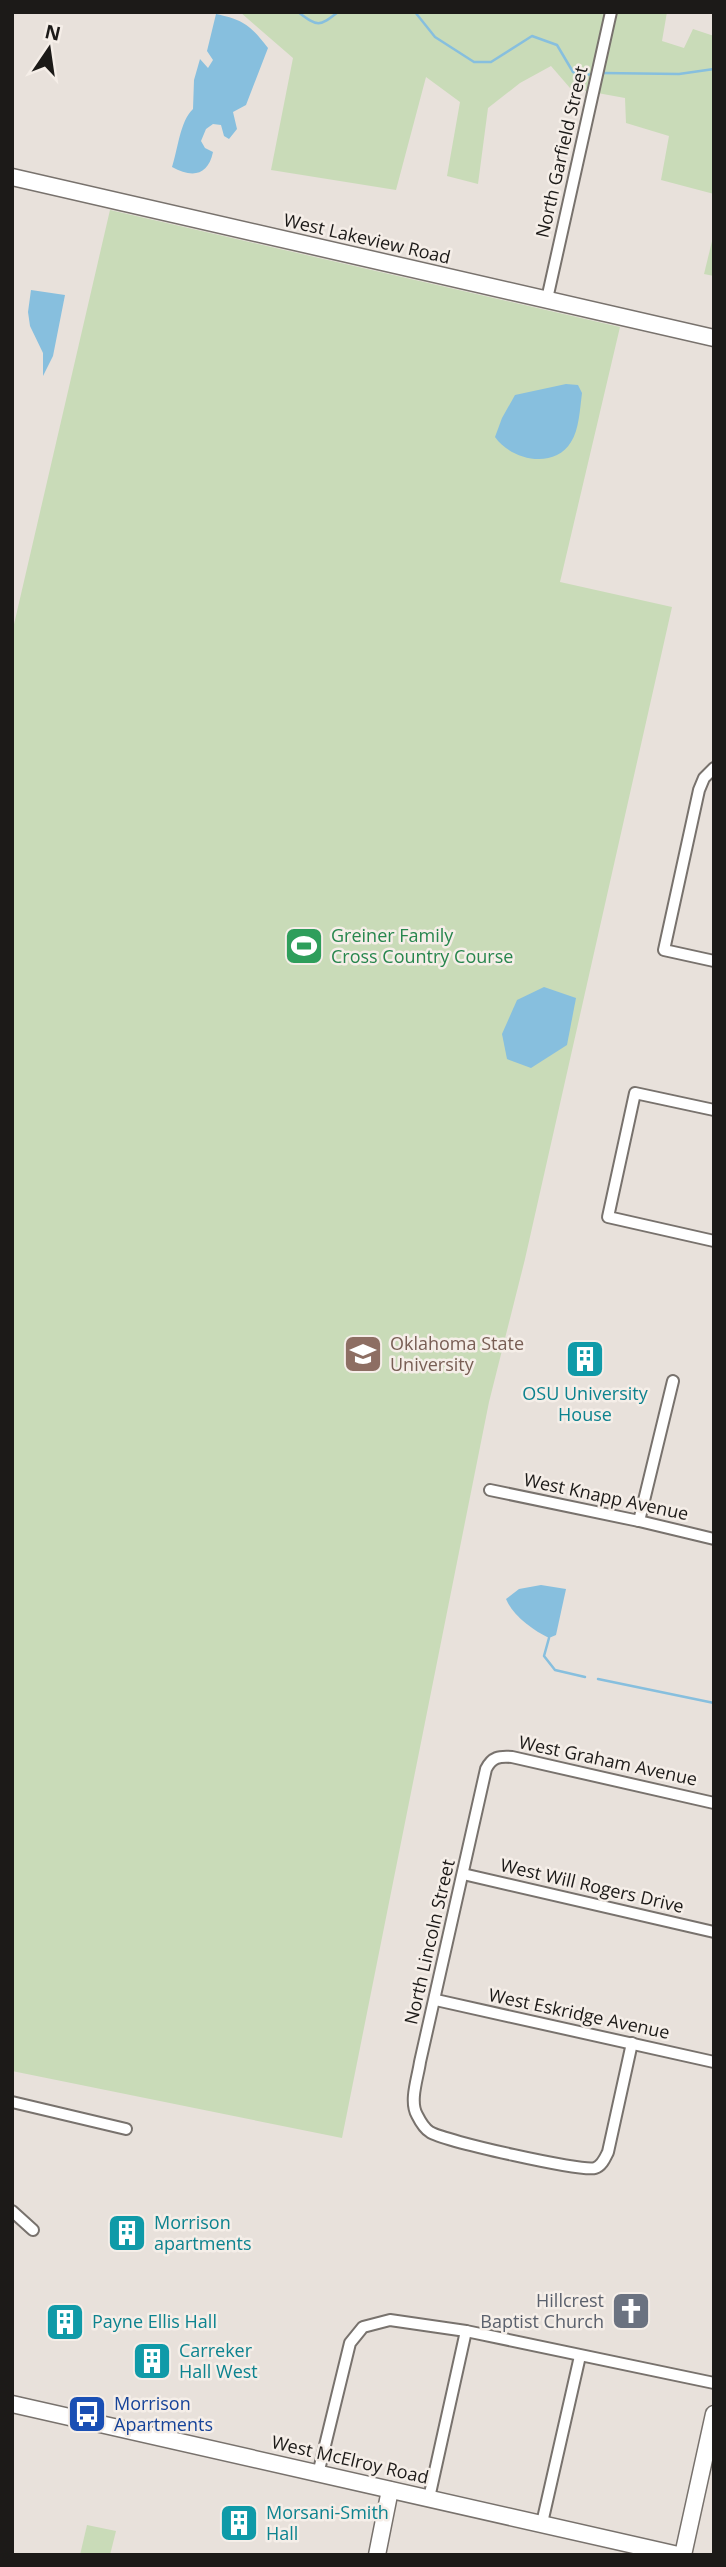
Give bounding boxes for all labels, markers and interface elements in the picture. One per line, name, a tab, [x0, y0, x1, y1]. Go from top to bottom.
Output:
north arrow	[14, 14, 84, 84]
text: N	[42, 18, 63, 47]
street label: North Garfield Street	[530, 64, 592, 240]
street label: West Lakeview Road	[281, 207, 453, 269]
place label: Greiner Family Cross Country Course	[331, 923, 513, 968]
sports icon: Greiner Family Cross Country Course	[283, 925, 325, 967]
place label: Oklahoma State University	[390, 1331, 524, 1376]
school or university icon: Oklahoma State University	[342, 1333, 384, 1375]
building icon: OSU University House	[564, 1338, 606, 1380]
place label: OSU University House	[522, 1381, 649, 1426]
street label: West Knapp Avenue	[522, 1467, 691, 1525]
street label: West Graham Avenue	[517, 1729, 700, 1791]
street label: West Will Rogers Drive	[498, 1852, 686, 1918]
street label: North Lincoln Street	[398, 1857, 460, 2027]
street label: West Eskridge Avenue	[486, 1982, 672, 2044]
place label: Morrison apartments	[154, 2210, 252, 2255]
building icon: Morrison apartments	[106, 2212, 148, 2254]
place label: Hillcrest Baptist Church	[480, 2288, 604, 2333]
church icon: Hillcrest Baptist Church	[610, 2290, 652, 2332]
building icon: Payne Ellis Hall	[44, 2301, 86, 2343]
place label: Payne Ellis Hall	[92, 2309, 217, 2333]
place label: Carreker Hall West	[179, 2338, 258, 2383]
building icon: Carreker Hall West	[131, 2340, 173, 2382]
place label: Morrison Apartments	[114, 2391, 213, 2436]
bus stop icon: Morrison Apartments	[66, 2393, 108, 2435]
street label: West McElroy Road	[269, 2429, 431, 2489]
place label: Morsani-Smith Hall	[266, 2500, 389, 2545]
building icon: Morsani-Smith Hall	[218, 2502, 260, 2544]

